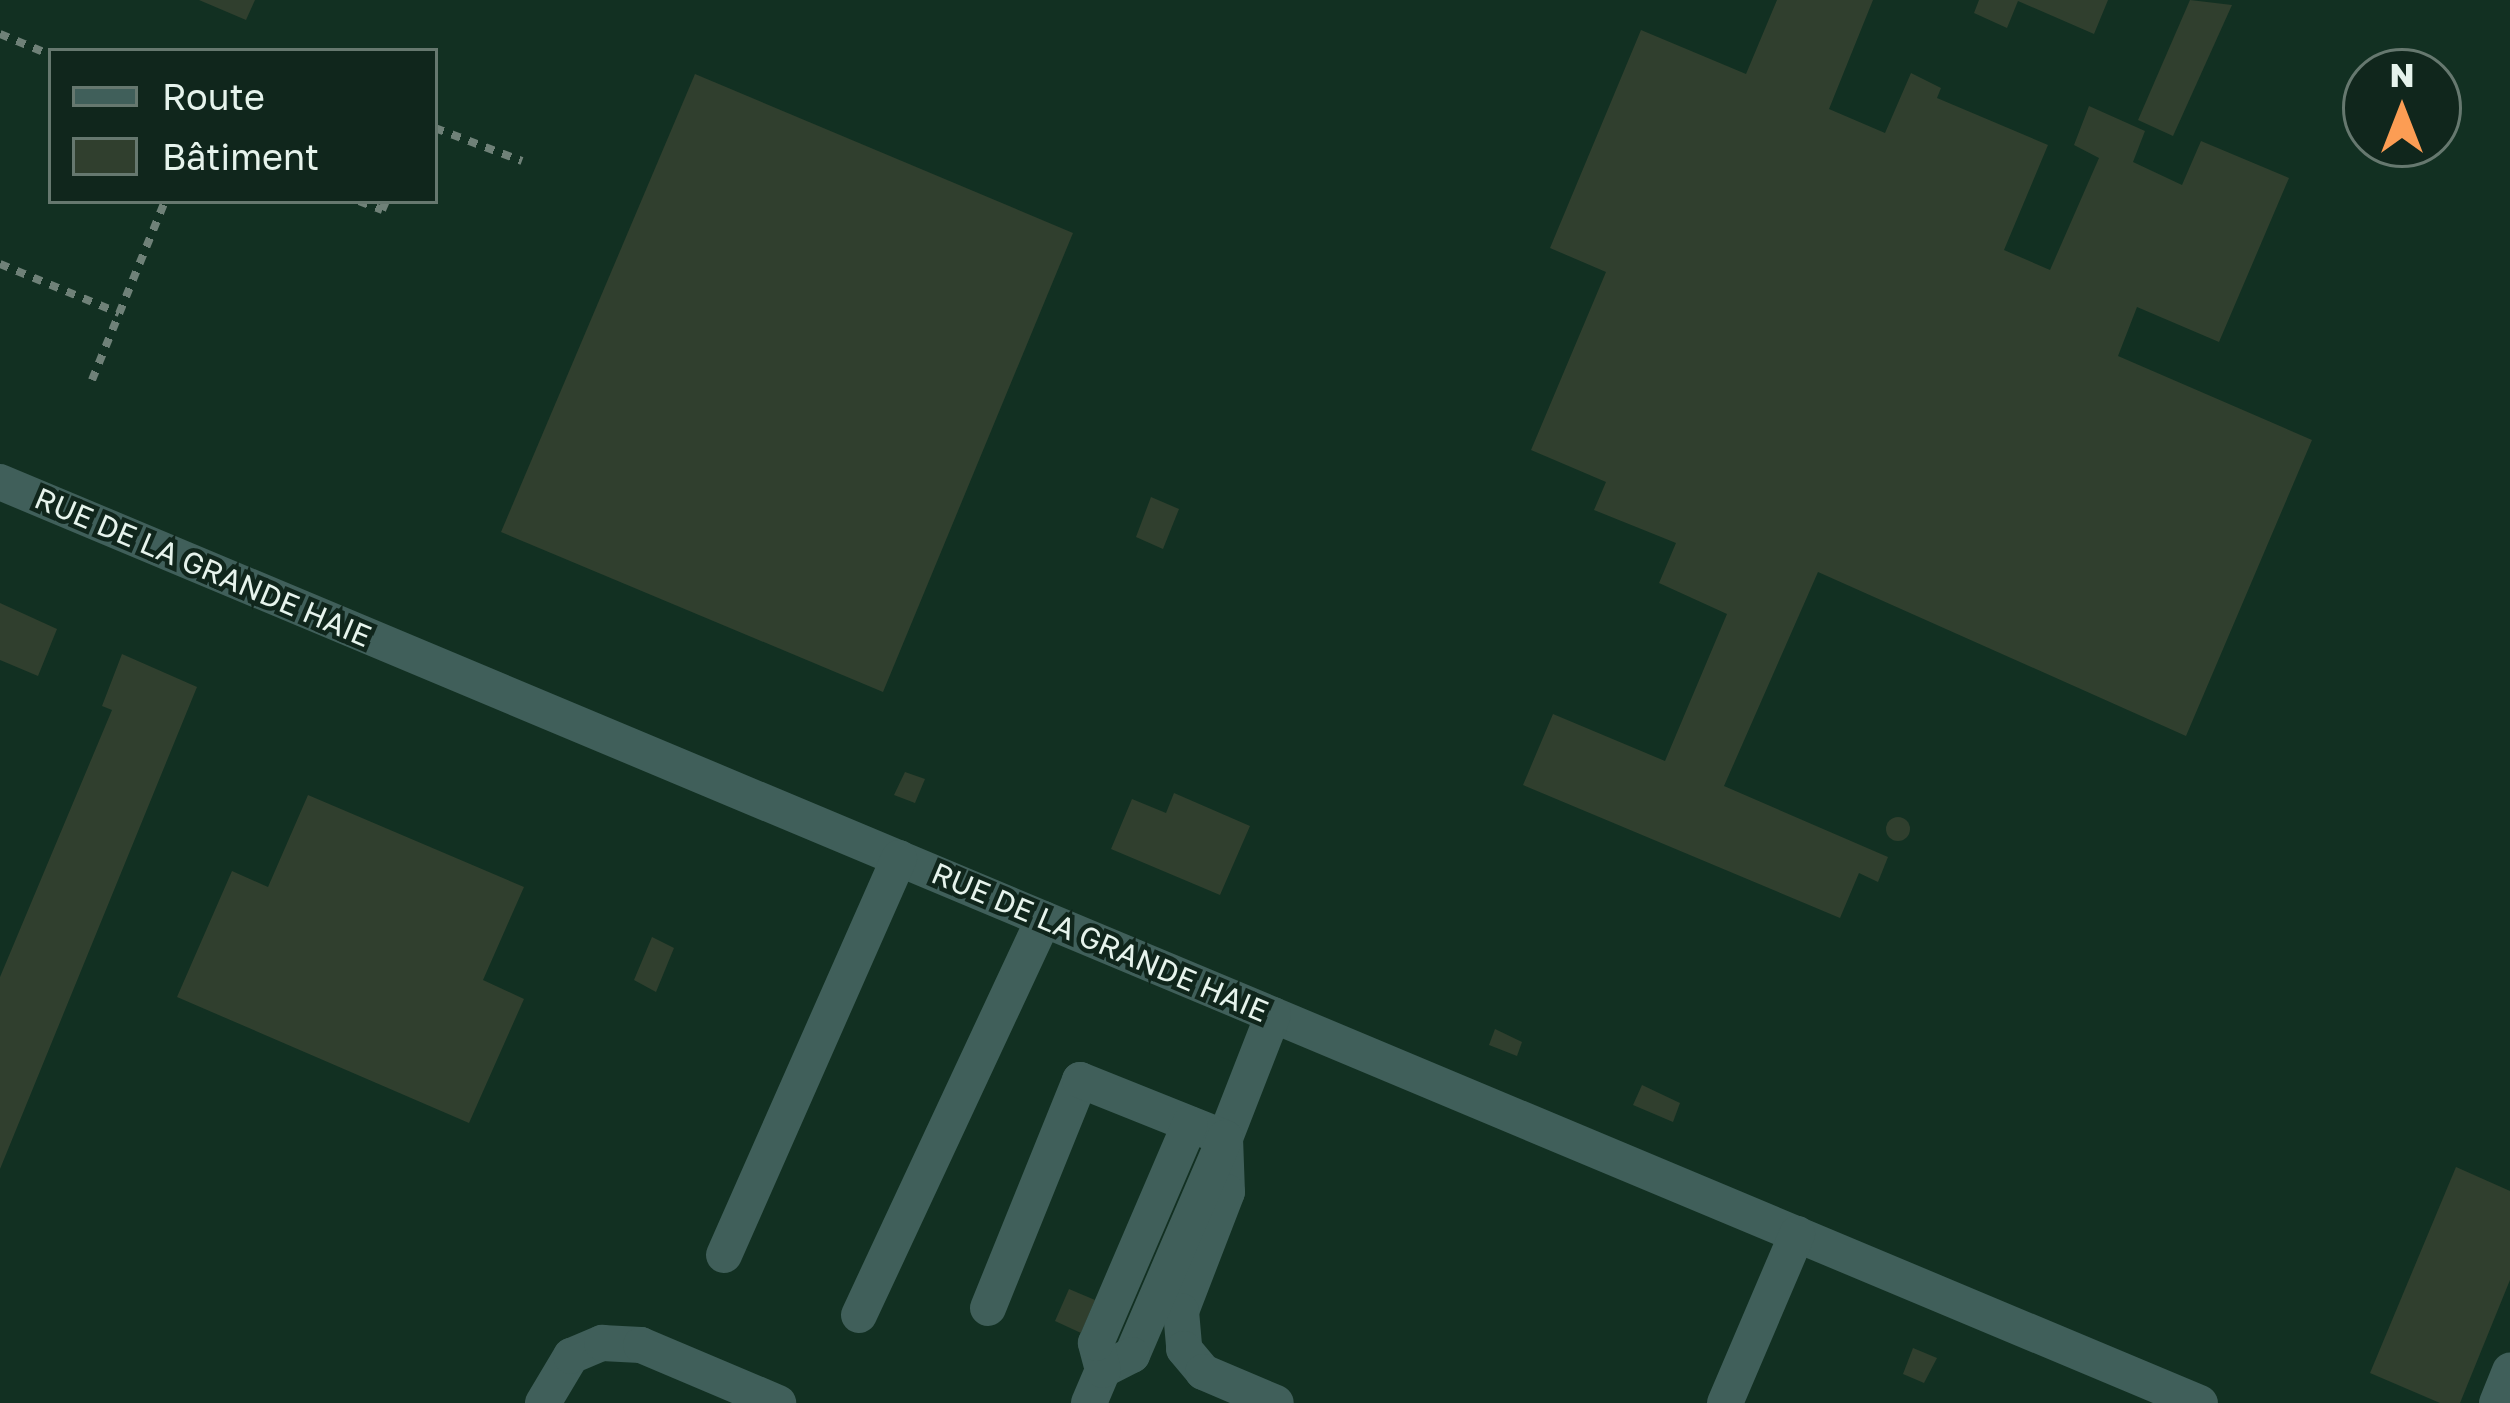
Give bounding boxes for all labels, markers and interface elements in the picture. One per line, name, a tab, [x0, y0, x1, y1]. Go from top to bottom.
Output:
legend	[48, 48, 438, 204]
north arrow	[2342, 48, 2462, 168]
text: N	[2389, 55, 2415, 94]
text: Route	[162, 75, 265, 118]
text: Bâtiment	[162, 135, 319, 178]
street label: RUE DE LA GRANDE HAIE	[29, 480, 377, 654]
street label: RUE DE LA GRANDE HAIE	[926, 855, 1274, 1029]

